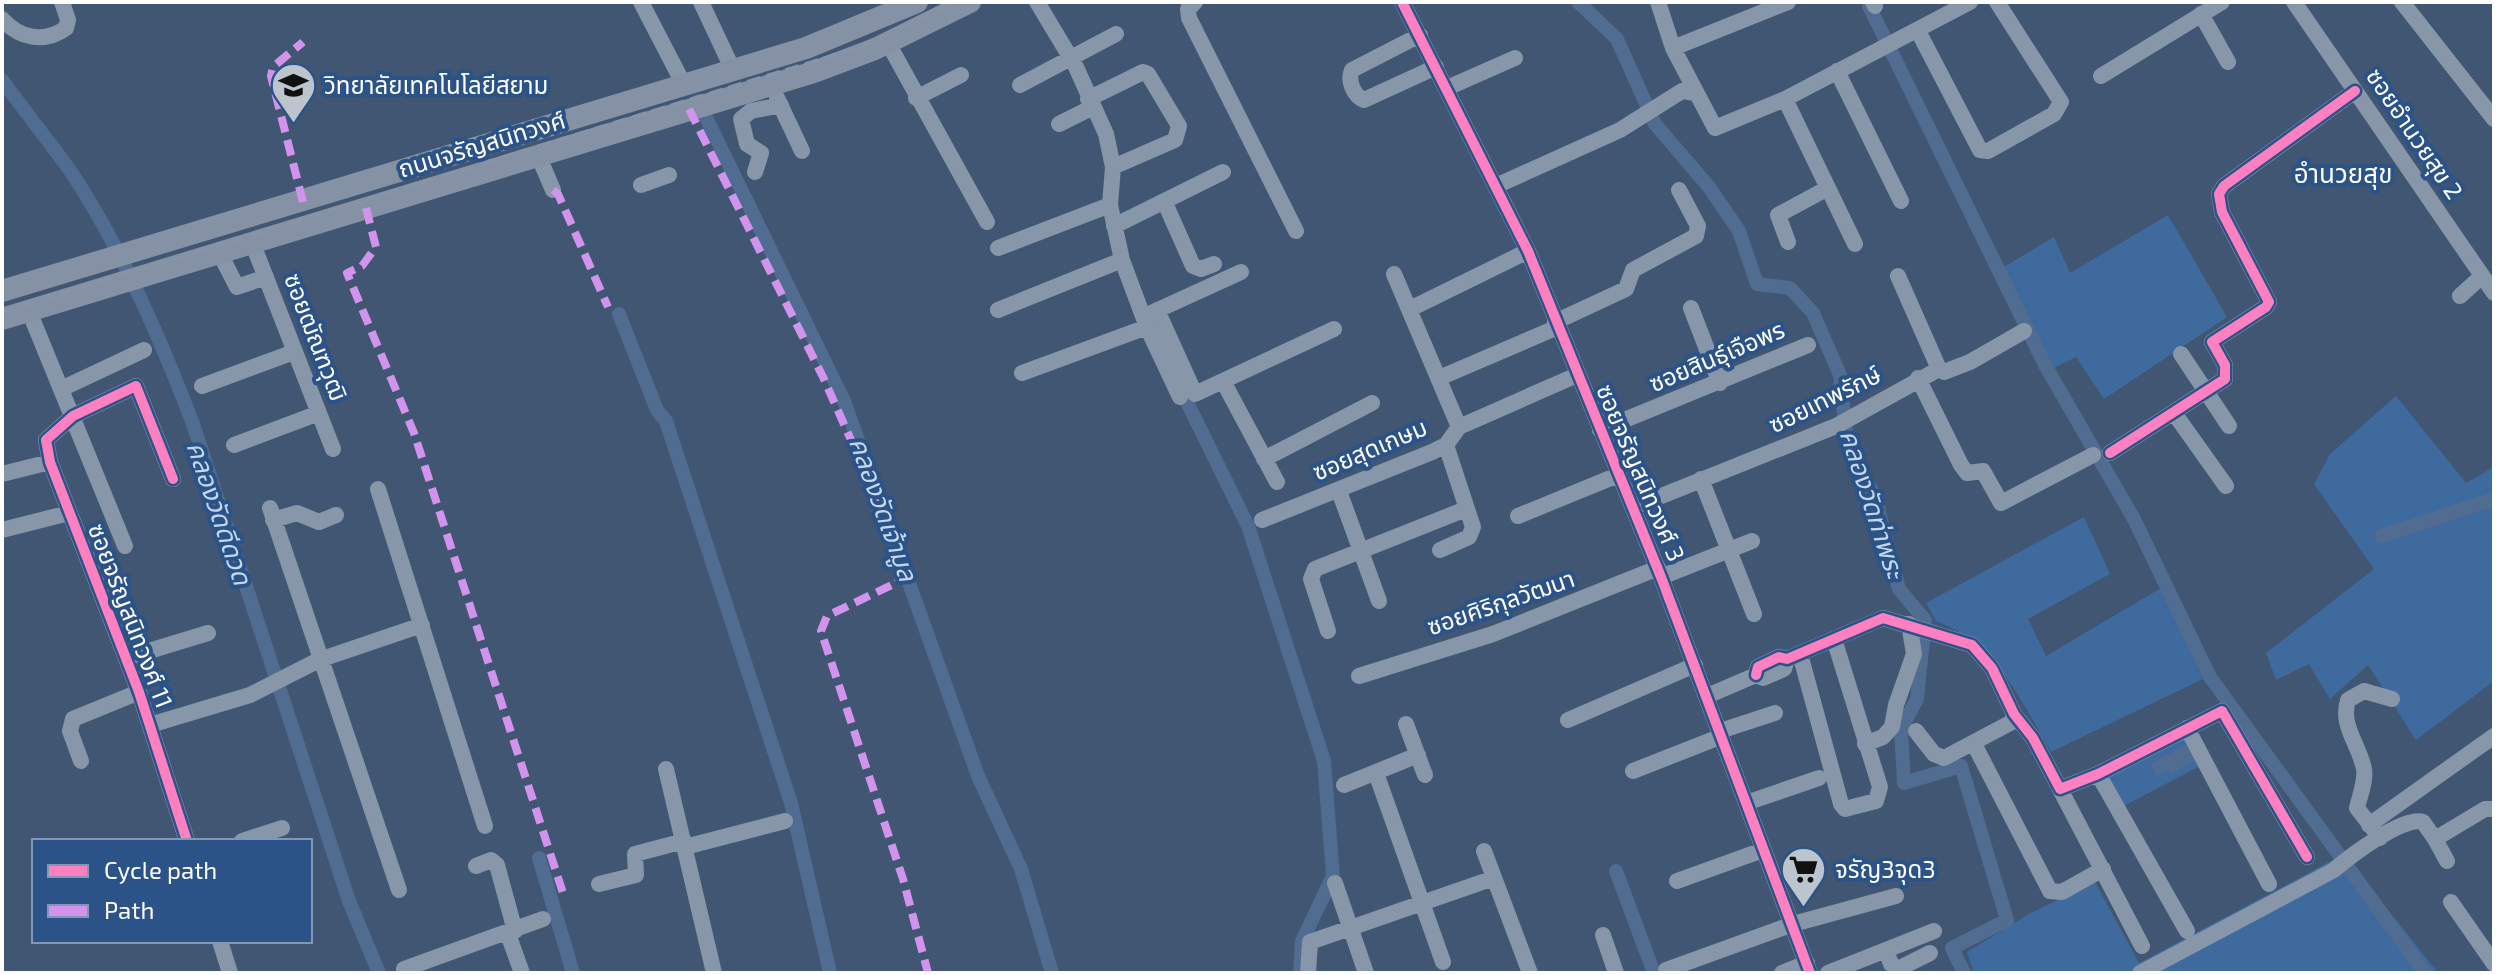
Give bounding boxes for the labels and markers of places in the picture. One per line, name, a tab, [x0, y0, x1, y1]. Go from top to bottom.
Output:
school or university icon: วิทยาลัยเทคโนโลยีสยาม	[269, 62, 317, 125]
place label: วิทยาลัยเทคโนโลยีสยาม	[323, 70, 548, 99]
supermarket icon: จรัญ3จุด3	[1780, 846, 1828, 909]
place label: จรัญ3จุด3	[1835, 854, 1936, 885]

